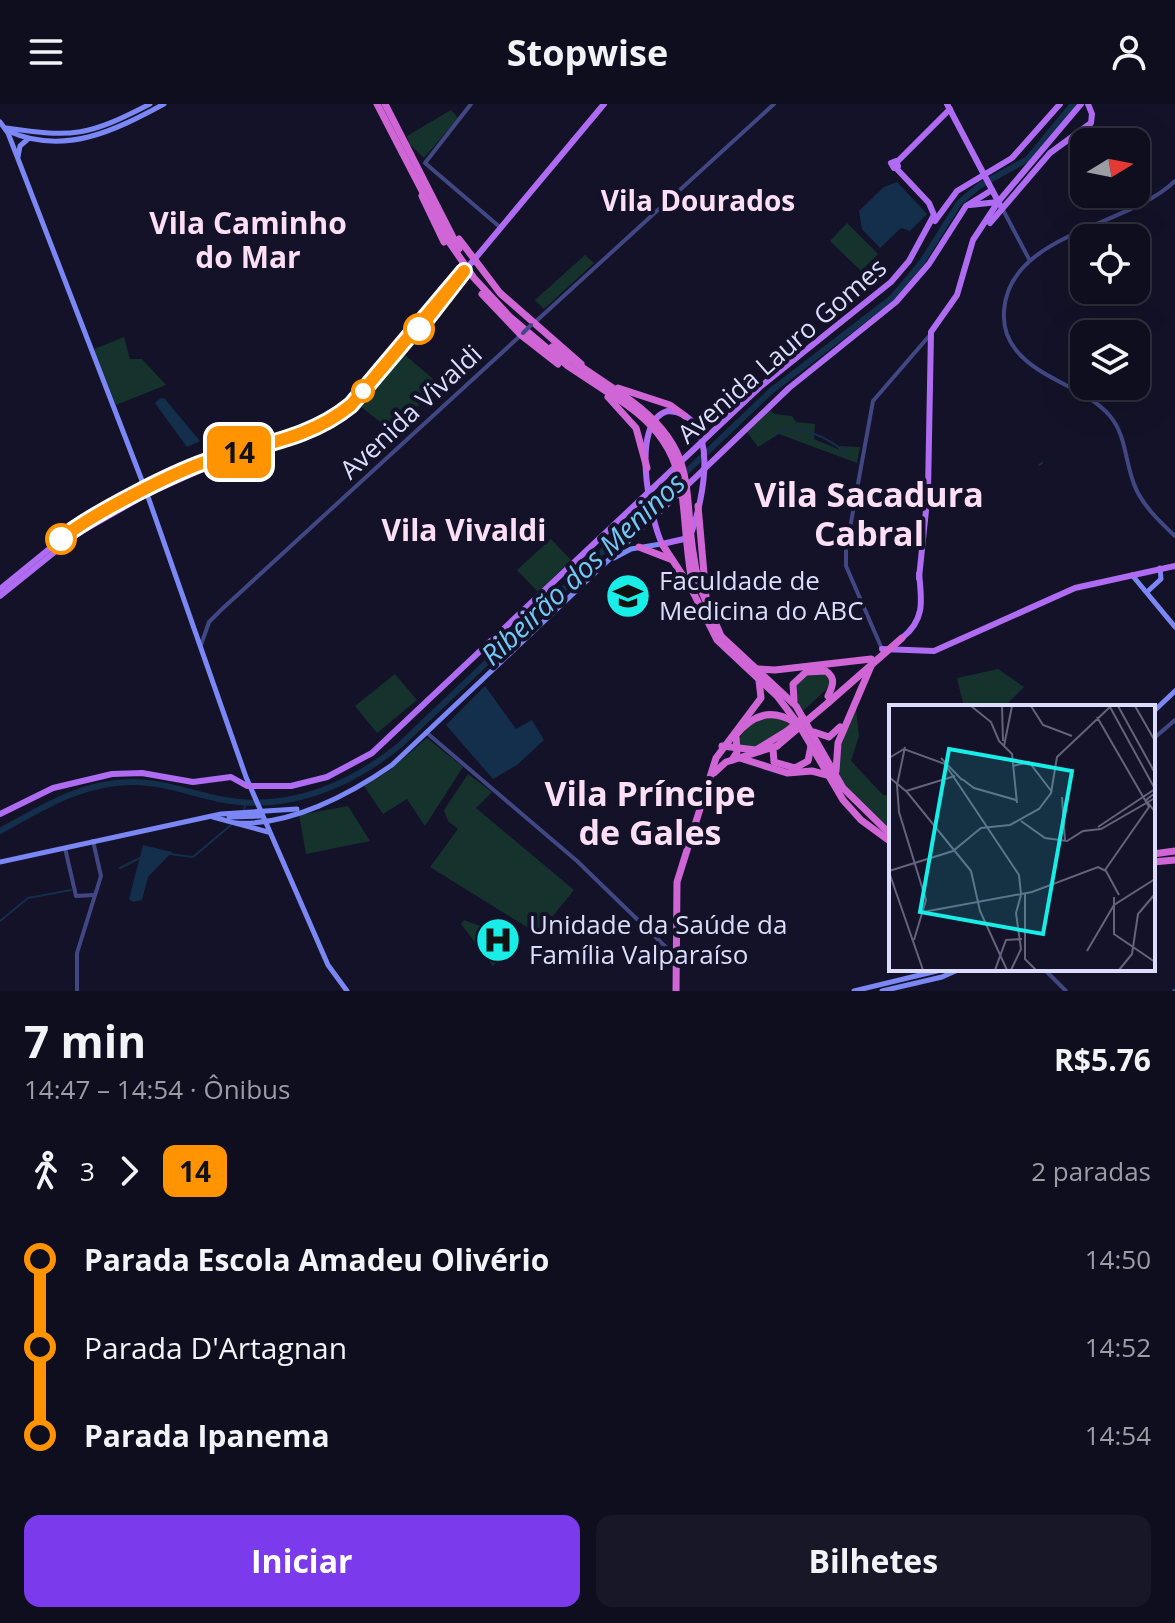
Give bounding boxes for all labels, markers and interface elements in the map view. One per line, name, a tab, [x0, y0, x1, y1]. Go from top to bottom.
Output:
text: Stopwise	[507, 28, 668, 77]
icon: menu	[24, 30, 68, 74]
icon: person	[1107, 30, 1151, 74]
north arrow	[1070, 128, 1150, 208]
map controls	[1070, 128, 1150, 400]
district label: Vila Dourados	[601, 181, 795, 219]
district label: Vila Caminho do Mar	[149, 202, 347, 277]
button: locate	[1070, 224, 1150, 304]
street label: Avenida Lauro Gomes	[669, 249, 894, 451]
unlabelled marker	[404, 314, 434, 344]
button: layers	[1070, 320, 1150, 400]
street label: Avenida Vivaldi	[331, 336, 489, 487]
unlabelled marker	[352, 380, 374, 402]
line badge: 14	[203, 426, 275, 478]
text: 14	[223, 433, 255, 471]
water label: Ribeirão dos Meninos	[472, 464, 693, 673]
district label: Vila Sacadura Cabral	[754, 471, 984, 556]
district label: Vila Vivaldi	[382, 509, 546, 550]
unlabelled marker	[46, 524, 76, 554]
place label: Faculdade de Medicina do ABC	[659, 562, 864, 628]
school or university icon: Faculdade de Medicina do ABC	[604, 572, 652, 620]
inset map	[889, 705, 1155, 971]
district label: Vila Príncipe de Gales	[544, 770, 756, 855]
place label: Unidade da Saúde da Família Valparaíso	[529, 906, 787, 972]
hospital icon: Unidade da Saúde da Família Valparaíso	[474, 916, 522, 964]
text: 7 min	[24, 1011, 146, 1071]
text: R$5.76	[1054, 1039, 1151, 1080]
text: 14:47 – 14:54 · Ônibus	[24, 1071, 290, 1107]
icon: walk	[24, 1149, 68, 1193]
icon: forward	[107, 1149, 151, 1193]
text: 14	[179, 1152, 211, 1190]
text: 3	[80, 1153, 95, 1189]
text: 2 paradas	[1031, 1153, 1151, 1189]
text: Parada Escola Amadeu Olivério	[84, 1239, 549, 1280]
text: 14:50	[1085, 1241, 1151, 1277]
text: Parada D'Artagnan	[84, 1327, 347, 1368]
text: 14:52	[1085, 1329, 1151, 1365]
text: Parada Ipanema	[84, 1415, 330, 1456]
text: 14:54	[1085, 1417, 1151, 1453]
button: Iniciar	[24, 1515, 580, 1607]
button: Bilhetes	[596, 1515, 1151, 1607]

